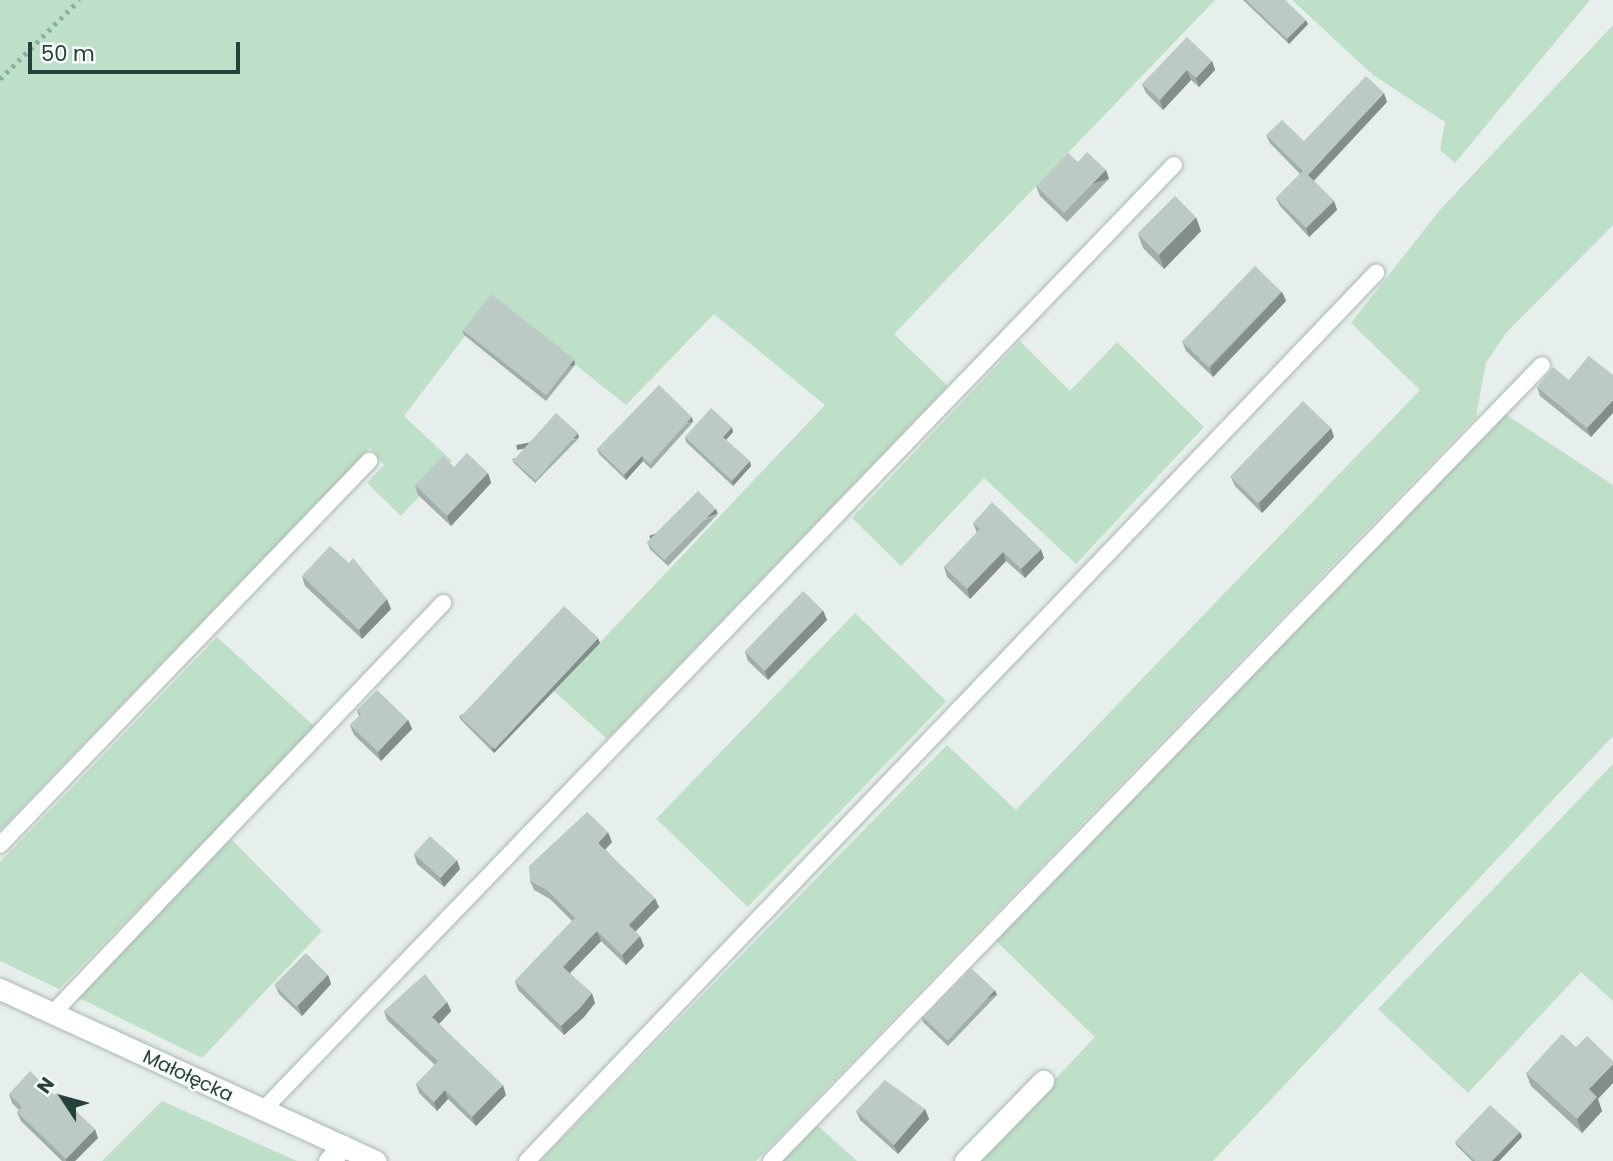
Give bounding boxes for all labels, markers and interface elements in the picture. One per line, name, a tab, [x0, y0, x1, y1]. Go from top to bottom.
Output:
scale bar	[32, 28, 243, 72]
text: 50 m	[41, 39, 95, 68]
street label: Małołęcka	[139, 1045, 237, 1107]
north arrow	[28, 1063, 98, 1133]
text: N	[30, 1072, 61, 1099]

